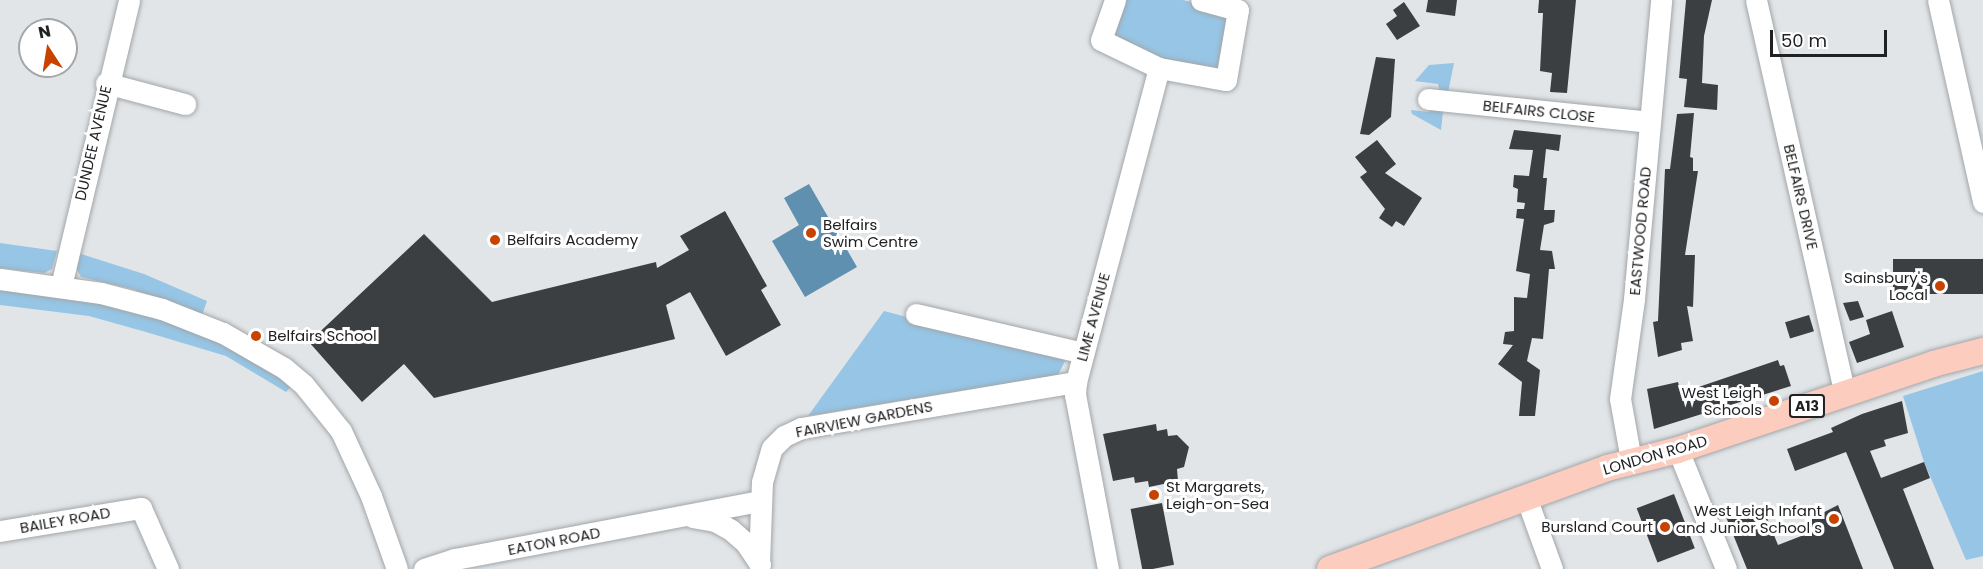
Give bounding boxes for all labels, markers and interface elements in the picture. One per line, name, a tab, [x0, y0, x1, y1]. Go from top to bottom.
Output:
north arrow	[18, 18, 78, 78]
scale bar	[1773, 18, 1890, 56]
text: N	[36, 19, 53, 44]
text: 50 m	[1781, 28, 1827, 53]
street label: DUNDEE AVENUE	[71, 84, 115, 202]
street label: BELFAIRS CLOSE	[1482, 96, 1596, 126]
street label: BELFAIRS DRIVE	[1780, 142, 1822, 252]
street label: EASTWOOD ROAD	[1625, 166, 1655, 296]
place label: Belfairs Swim Centre	[823, 215, 918, 250]
marker: Belfairs Swim Centre	[804, 226, 818, 240]
place label: Belfairs Academy	[507, 231, 638, 249]
marker: Belfairs Academy	[488, 233, 502, 247]
place label: Sainsbury's Local	[1844, 268, 1928, 303]
street label: LIME AVENUE	[1073, 271, 1113, 363]
marker: Sainsbury's Local	[1933, 279, 1947, 293]
place label: Belfairs School	[268, 327, 377, 345]
marker: Belfairs School	[249, 329, 263, 343]
place label: West Leigh Schools	[1682, 383, 1762, 418]
marker: West Leigh Schools	[1767, 394, 1781, 408]
road number: A13	[1788, 395, 1826, 417]
street label: FAIRVIEW GARDENS	[794, 397, 934, 441]
street label: LONDON ROAD	[1601, 432, 1709, 478]
place label: St Margarets, Leigh-on-Sea	[1166, 477, 1269, 512]
marker: St Margarets, Leigh-on-Sea	[1147, 488, 1161, 502]
place label: West Leigh Infant and Junior School s	[1676, 501, 1822, 536]
street label: BAILEY ROAD	[18, 503, 112, 537]
marker: West Leigh Infant and Junior School s	[1827, 512, 1841, 526]
place label: Bursland Court	[1541, 518, 1653, 536]
marker: Bursland Court	[1658, 520, 1672, 534]
street label: EATON ROAD	[506, 523, 602, 559]

